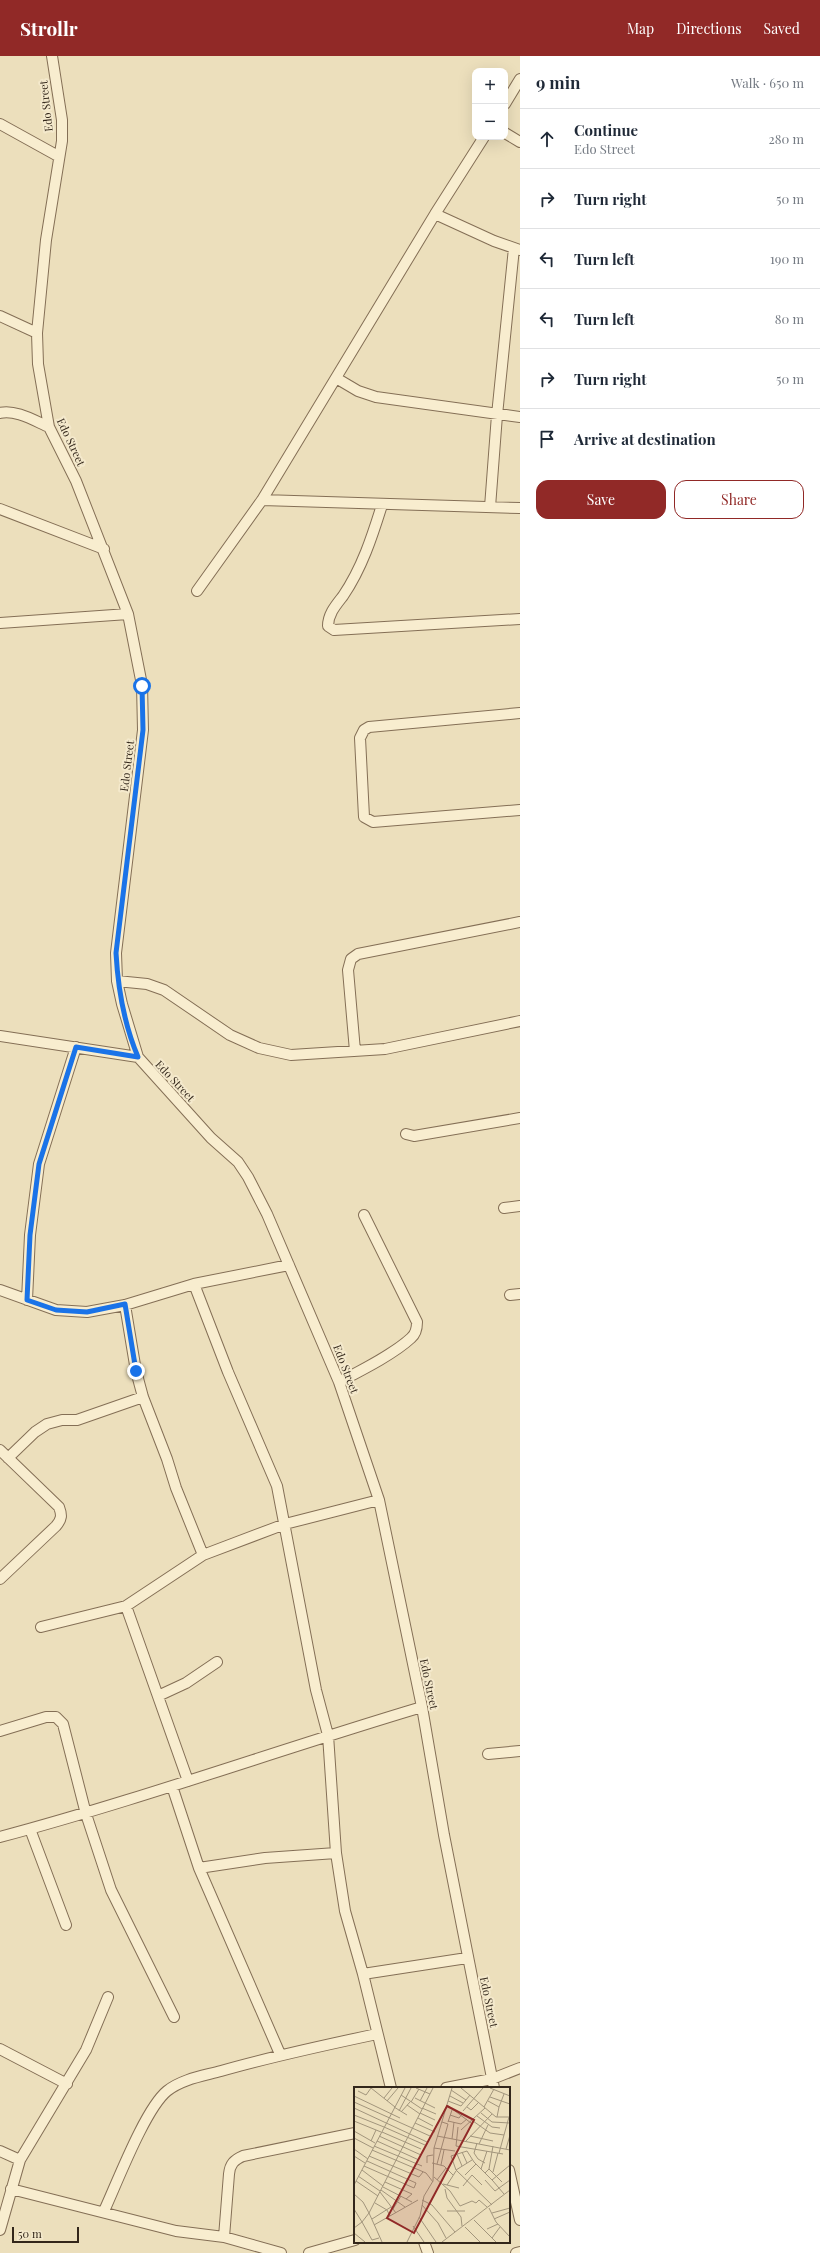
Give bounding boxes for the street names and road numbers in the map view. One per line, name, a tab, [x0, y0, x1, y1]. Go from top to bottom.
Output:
street label: Edo Street	[35, 80, 56, 132]
street label: Edo Street	[54, 415, 89, 468]
street label: Edo Street	[116, 739, 137, 792]
street label: Edo Street	[152, 1057, 198, 1105]
street label: Edo Street	[330, 1342, 363, 1396]
street label: Edo Street	[417, 1657, 442, 1711]
street label: Edo Street	[477, 1975, 502, 2029]

